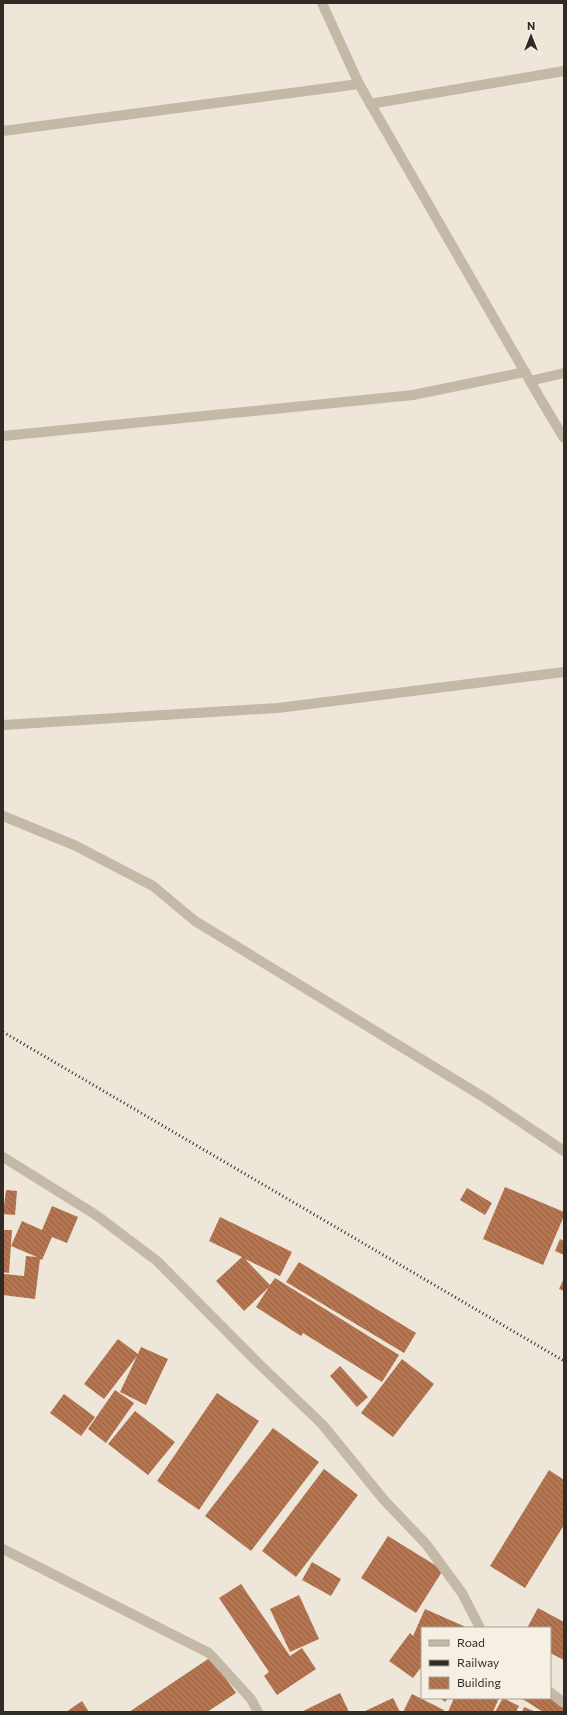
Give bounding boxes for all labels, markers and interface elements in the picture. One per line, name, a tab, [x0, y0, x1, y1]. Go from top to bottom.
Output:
north arrow	[511, 16, 551, 56]
text: N	[527, 19, 535, 32]
legend	[421, 1627, 551, 1699]
text: Road	[457, 1635, 485, 1649]
text: Railway	[457, 1655, 499, 1669]
text: Building	[457, 1675, 501, 1689]

